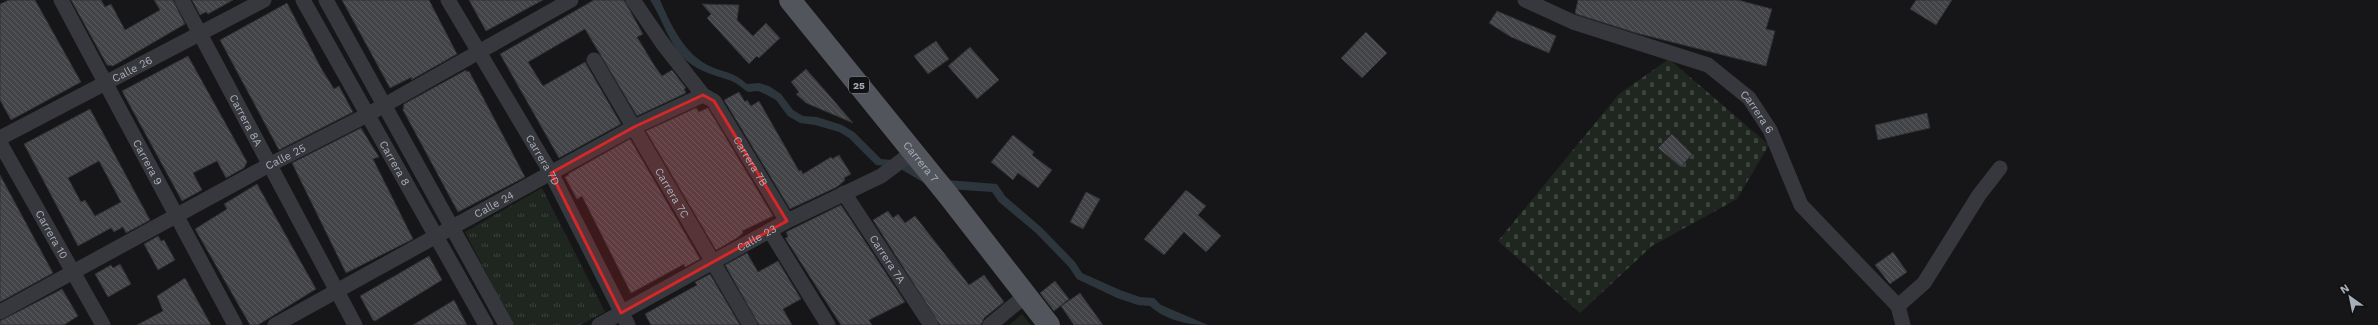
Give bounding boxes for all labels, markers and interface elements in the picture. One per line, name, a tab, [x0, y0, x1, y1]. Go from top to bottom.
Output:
street label: Calle 26	[110, 53, 155, 85]
road number: 25	[849, 77, 869, 93]
street label: Carrera 6	[1738, 87, 1777, 136]
street label: Carrera 8A	[227, 92, 265, 148]
street label: Carrera 7D	[523, 132, 563, 188]
street label: Carrera 7B	[731, 134, 771, 188]
street label: Carrera 9	[130, 137, 165, 187]
street label: Carrera 8	[377, 138, 413, 188]
street label: Carrera 7	[901, 139, 941, 185]
street label: Calle 25	[263, 141, 308, 172]
street label: Carrera 7C	[652, 165, 692, 221]
street label: Calle 24	[472, 188, 516, 220]
street label: Carrera 10	[33, 208, 71, 261]
street label: Calle 23	[734, 222, 779, 254]
street label: Carrera 7A	[867, 232, 908, 286]
north arrow	[2330, 277, 2370, 317]
text: N	[2338, 281, 2352, 297]

